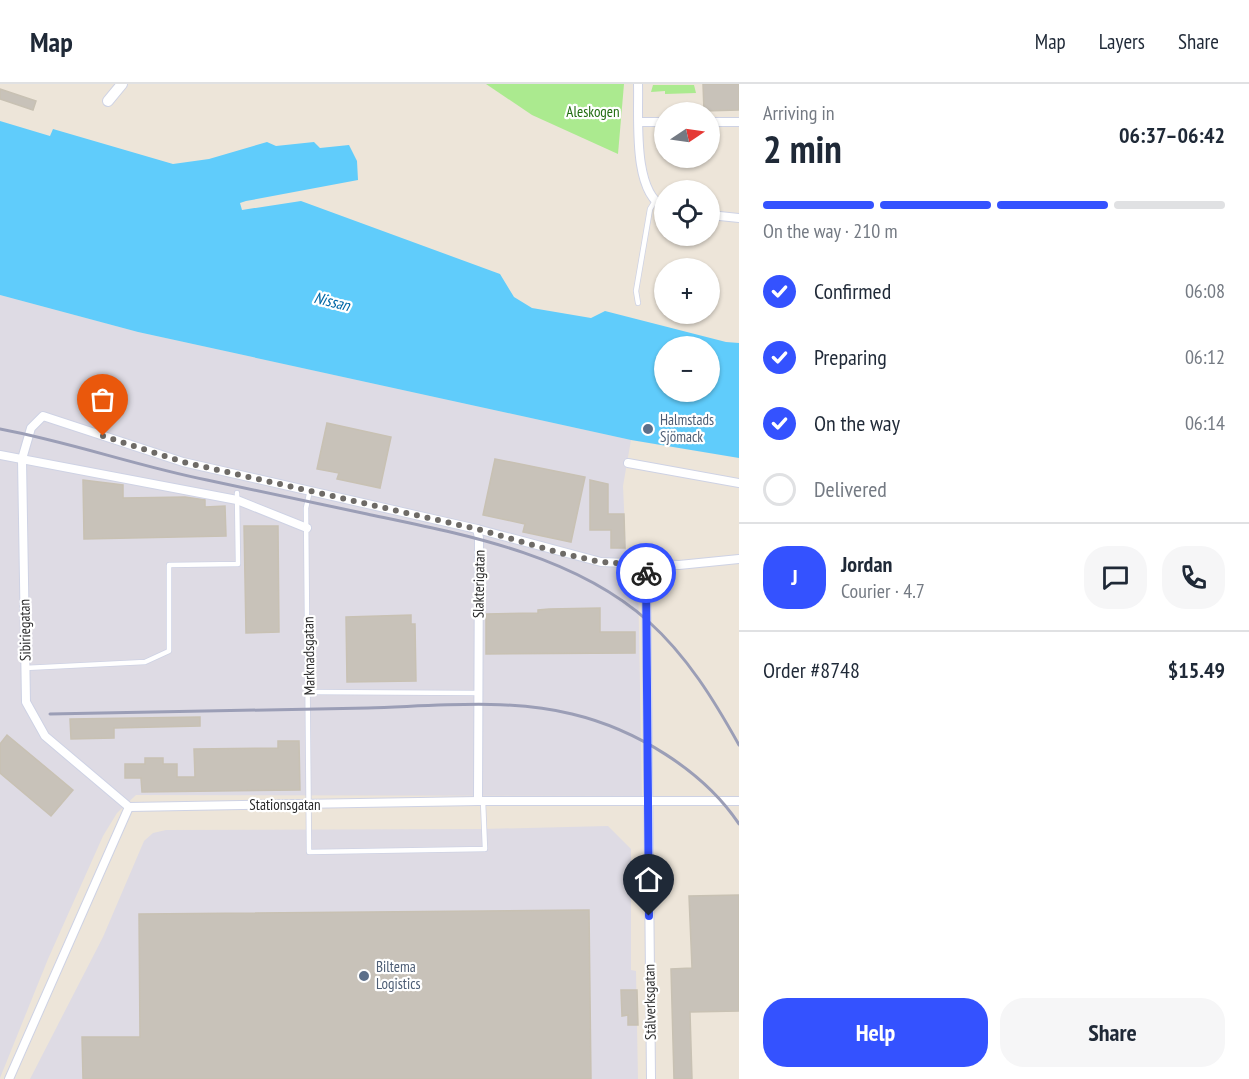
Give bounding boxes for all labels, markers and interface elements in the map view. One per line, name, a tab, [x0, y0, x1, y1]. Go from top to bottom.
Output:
text: Map	[30, 23, 73, 60]
text: Map	[1035, 28, 1066, 55]
text: Layers	[1099, 28, 1145, 55]
text: Share	[1178, 28, 1219, 55]
text: Arriving in	[763, 100, 835, 126]
park label: Aleskogen	[566, 102, 620, 121]
north arrow	[654, 102, 720, 168]
map controls	[654, 102, 720, 402]
text: 06:37–06:42	[1119, 121, 1225, 149]
text: 2 min	[763, 123, 842, 174]
button: locate	[654, 180, 720, 246]
text: On the way · 210 m	[763, 218, 898, 244]
button: +	[654, 258, 720, 324]
icon: check	[763, 275, 796, 308]
text: Confirmed	[814, 277, 891, 305]
text: 06:08	[1185, 278, 1225, 304]
water label: Nissan	[312, 287, 353, 315]
button: −	[654, 336, 720, 402]
icon: check	[763, 341, 796, 374]
text: Preparing	[814, 343, 887, 371]
text: 06:12	[1185, 344, 1225, 370]
pin	[77, 374, 128, 436]
icon: bag	[86, 383, 119, 416]
icon: check	[763, 407, 796, 440]
text: On the way	[814, 409, 900, 437]
place label: Halmstads Sjömack	[660, 410, 714, 446]
text: 06:14	[1185, 410, 1225, 436]
marker: Halmstads Sjömack	[641, 422, 655, 436]
text: Delivered	[814, 475, 887, 503]
courier	[616, 543, 676, 603]
button: chat	[1084, 546, 1147, 609]
button: phone	[1162, 546, 1225, 609]
street label: Slakterigatan	[468, 550, 489, 618]
text: Jordan	[841, 550, 892, 578]
icon: bike	[630, 557, 663, 590]
text: J	[791, 563, 798, 591]
text: Courier · 4.7	[841, 578, 925, 604]
street label: Sibiriegatan	[14, 599, 35, 661]
street label: Marknadsgatan	[298, 616, 319, 696]
text: Order #8748	[763, 656, 860, 684]
text: $15.49	[1168, 656, 1225, 684]
street label: Stationsgatan	[249, 795, 321, 814]
pin	[623, 854, 674, 916]
icon: home	[632, 863, 665, 896]
place label: Biltema Logistics	[376, 957, 421, 993]
street label: Stålverksgatan	[639, 964, 660, 1040]
marker: Biltema Logistics	[357, 969, 371, 983]
button: Help	[763, 998, 988, 1067]
button: Share	[1000, 998, 1225, 1067]

